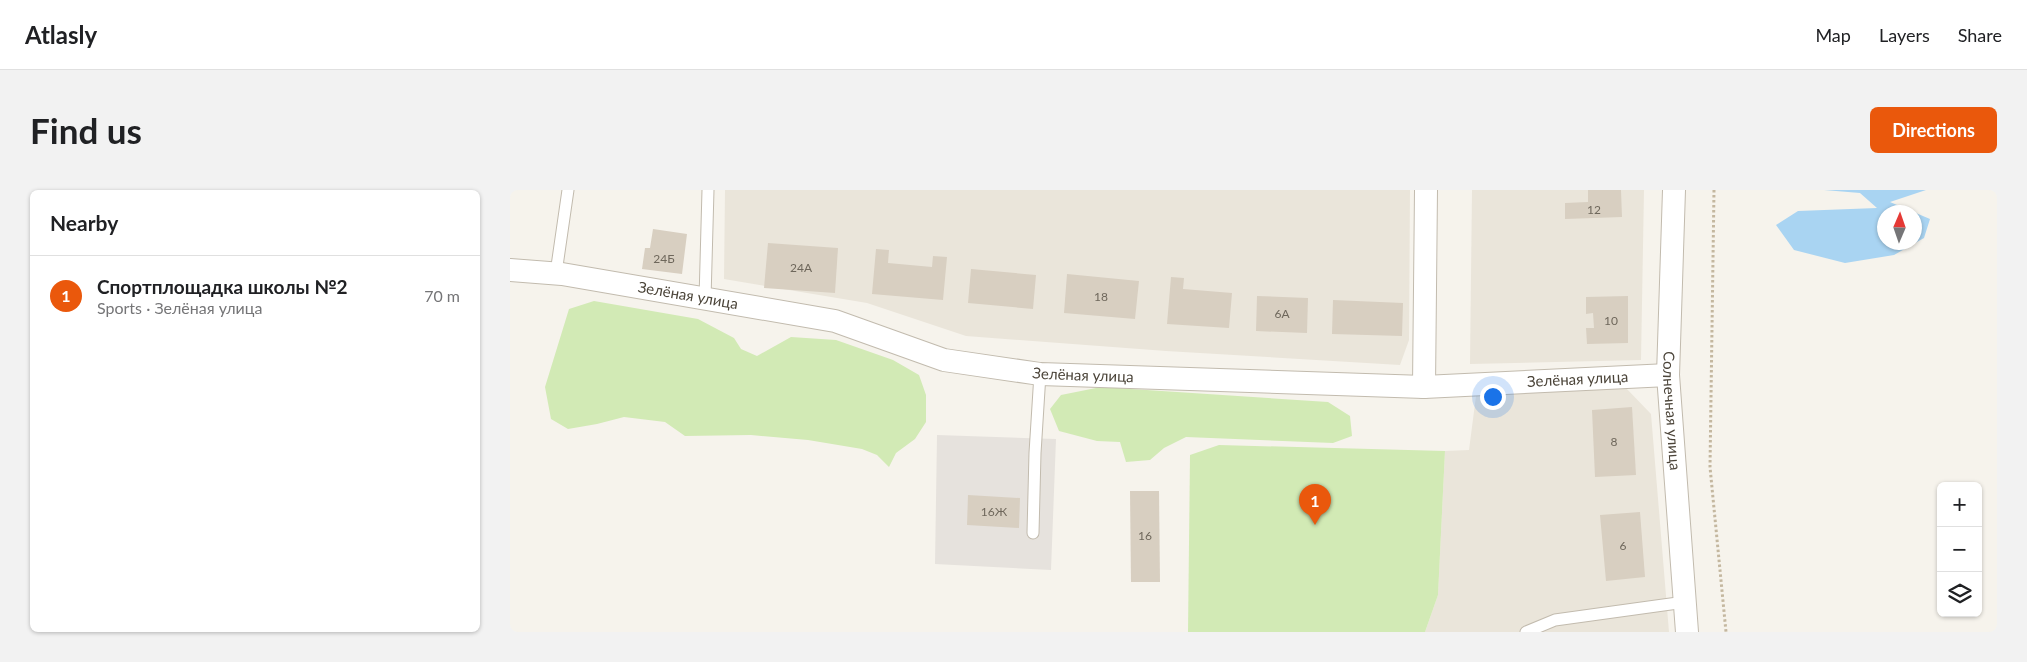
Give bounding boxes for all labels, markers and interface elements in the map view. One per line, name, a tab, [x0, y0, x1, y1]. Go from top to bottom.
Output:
text: Atlasly	[25, 20, 97, 49]
text: Map	[1815, 24, 1851, 46]
text: Layers	[1879, 24, 1930, 46]
text: Share	[1958, 24, 2002, 46]
button: Directions	[1870, 107, 1997, 153]
text: Find us	[30, 109, 142, 151]
house number: 12	[1587, 202, 1601, 217]
north arrow	[1877, 205, 1922, 250]
text: Nearby	[50, 210, 118, 235]
house number: 24Б	[653, 251, 675, 266]
house number: 24А	[790, 260, 813, 275]
text: Спортплощадка школы №2	[97, 275, 348, 298]
street label: Зелёная улица	[637, 277, 740, 312]
text: 1	[61, 286, 71, 305]
text: 70 m	[424, 286, 460, 305]
house number: 18	[1094, 289, 1108, 304]
text: Sports · Зелёная улица	[97, 298, 262, 317]
house number: 6А	[1274, 306, 1290, 321]
house number: 10	[1604, 313, 1618, 328]
street label: Солнечная улица	[1660, 351, 1685, 471]
street label: Зелёная улица	[1031, 363, 1134, 385]
street label: Зелёная улица	[1527, 367, 1629, 390]
your location	[1480, 384, 1506, 410]
house number: 8	[1611, 434, 1618, 449]
map controls	[1937, 482, 1982, 617]
button: +	[1937, 482, 1982, 527]
pin: 1	[1299, 484, 1331, 525]
house number: 16Ж	[981, 504, 1008, 519]
button: −	[1937, 527, 1982, 572]
house number: 16	[1138, 528, 1152, 543]
house number: 6	[1620, 538, 1627, 553]
button: layers	[1937, 572, 1982, 617]

